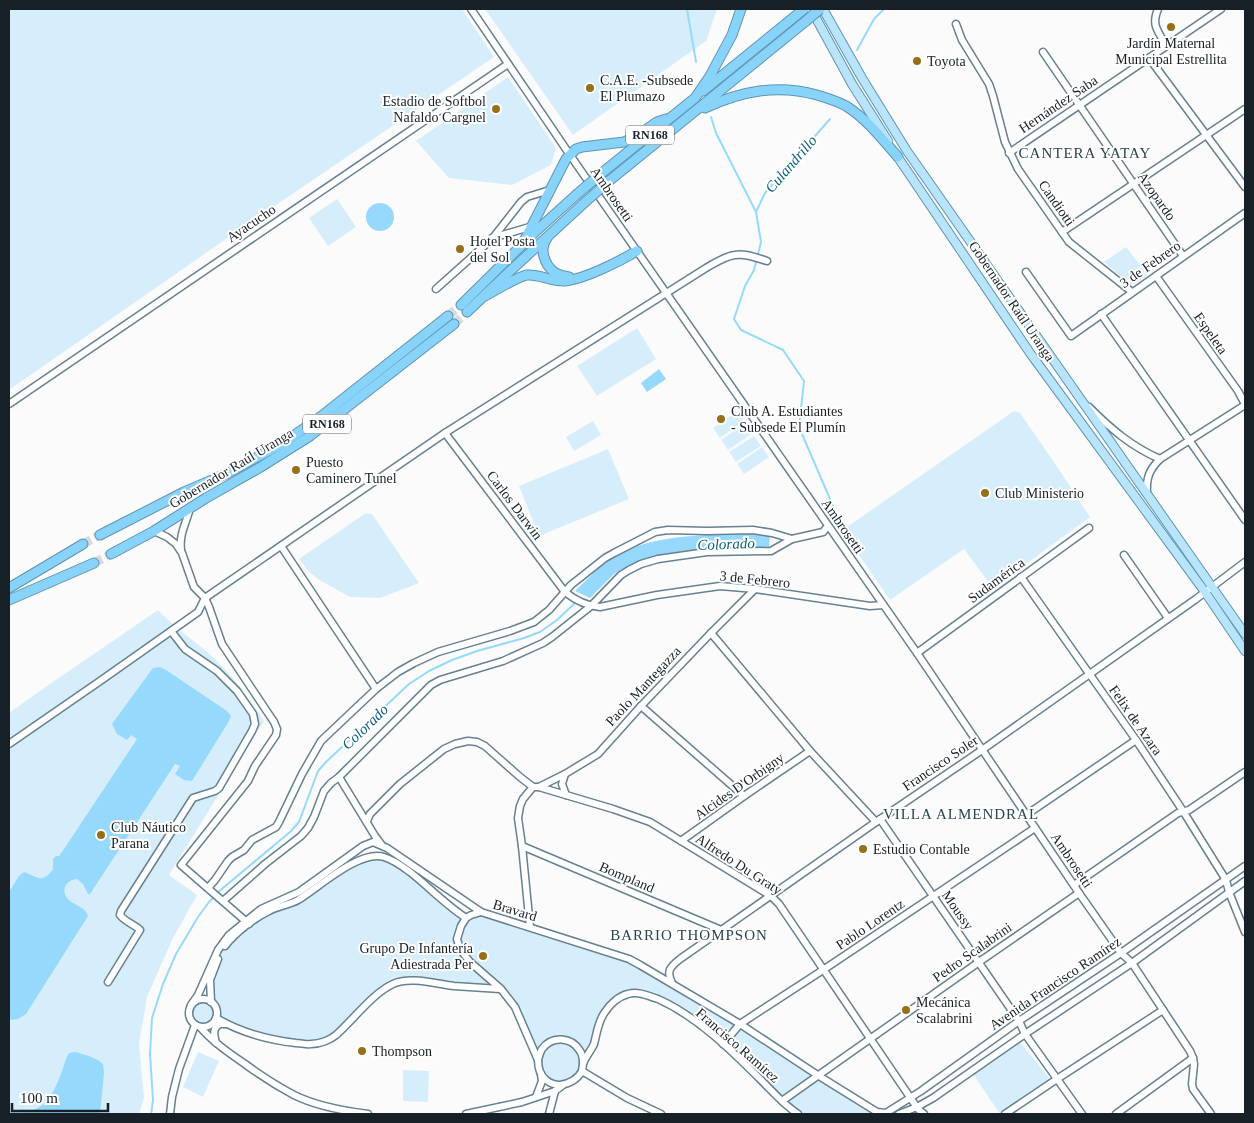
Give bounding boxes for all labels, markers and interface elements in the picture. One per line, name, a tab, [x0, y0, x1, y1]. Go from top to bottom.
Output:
marker: Jardín Maternal Municipal Estrellita	[1165, 21, 1177, 33]
place label: Jardín Maternal Municipal Estrellita	[1115, 36, 1228, 67]
place label: Toyota	[927, 54, 966, 69]
marker: Toyota	[911, 55, 923, 67]
street label: Hernández Saba	[1016, 72, 1101, 136]
place label: C.A.E. -Subsede El Plumazo	[600, 73, 693, 104]
marker: C.A.E. -Subsede El Plumazo	[584, 82, 596, 94]
place label: Estadio de Softbol Nafaldo Cargnel	[383, 94, 486, 125]
marker: Estadio de Softbol Nafaldo Cargnel	[490, 103, 502, 115]
road number: RN168	[626, 126, 674, 144]
water label: Culandrillo	[762, 132, 820, 196]
district label: CANTERA YATAY	[1019, 145, 1151, 161]
street label: Ambrosetti	[587, 164, 636, 224]
street label: Azopardo	[1135, 169, 1179, 223]
street label: Candiotti	[1035, 178, 1078, 229]
street label: Ayacucho	[224, 202, 278, 245]
place label: Hotel Posta del Sol	[470, 234, 536, 265]
street label: Gobernador Raúl Uranga	[966, 238, 1058, 365]
street label: 3 de Febrero	[1117, 238, 1184, 291]
marker: Hotel Posta del Sol	[454, 243, 466, 255]
street label: Espeleta	[1191, 310, 1231, 358]
place label: Club A. Estudiantes - Subsede El Plumín	[731, 404, 846, 435]
marker: Club A. Estudiantes - Subsede El Plumín	[715, 413, 727, 425]
road number: RN168	[303, 414, 351, 434]
street label: Gobernador Raúl Uranga	[167, 425, 296, 511]
place label: Puesto Caminero Tunel	[306, 455, 397, 486]
marker: Puesto Caminero Tunel	[290, 464, 302, 476]
street label: Carlos Darwin	[484, 468, 545, 543]
place label: Club Ministerio	[995, 486, 1084, 501]
marker: Club Ministerio	[979, 487, 991, 499]
street label: Ambrosetti	[818, 496, 867, 556]
water label: Colorado	[697, 535, 756, 553]
street label: Sudamérica	[965, 554, 1028, 606]
street label: 3 de Febrero	[719, 568, 791, 591]
street label: Paolo Mantegazza	[603, 643, 685, 729]
street label: Felix de Azara	[1106, 683, 1166, 759]
water label: Colorado	[339, 701, 392, 753]
street label: Francisco Soler	[900, 733, 981, 794]
street label: Alcides D'Orbigny	[692, 750, 787, 823]
district label: VILLA ALMENDRAL	[883, 806, 1039, 822]
place label: Club Náutico Parana	[111, 820, 186, 851]
marker: Club Náutico Parana	[95, 829, 107, 841]
street label: Ambrosetti	[1048, 830, 1095, 891]
street label: Alfredo Du Graty	[693, 831, 785, 898]
place label: Estudio Contable	[873, 842, 970, 857]
marker: Estudio Contable	[857, 843, 869, 855]
street label: Bompland	[597, 859, 657, 896]
street label: Moussy	[939, 888, 976, 933]
street label: Pablo Lorentz	[833, 896, 907, 953]
street label: Bravard	[491, 897, 539, 924]
street label: Pedro Scalabrini	[930, 920, 1015, 985]
district label: BARRIO THOMPSON	[610, 927, 768, 943]
street label: Avenida Francisco Ramírez	[987, 934, 1124, 1033]
place label: Grupo De Infantería Adiestrada Per	[359, 941, 474, 972]
marker: Grupo De Infantería Adiestrada Per	[477, 950, 489, 962]
place label: Mecánica Scalabrini	[916, 995, 973, 1026]
marker: Mecánica Scalabrini	[900, 1004, 912, 1016]
street label: Francisco Ramírez	[693, 1005, 782, 1086]
place label: Thompson	[372, 1044, 432, 1059]
marker: Thompson	[356, 1045, 368, 1057]
scale bar	[12, 1080, 109, 1112]
text: 100 m	[20, 1090, 58, 1106]

